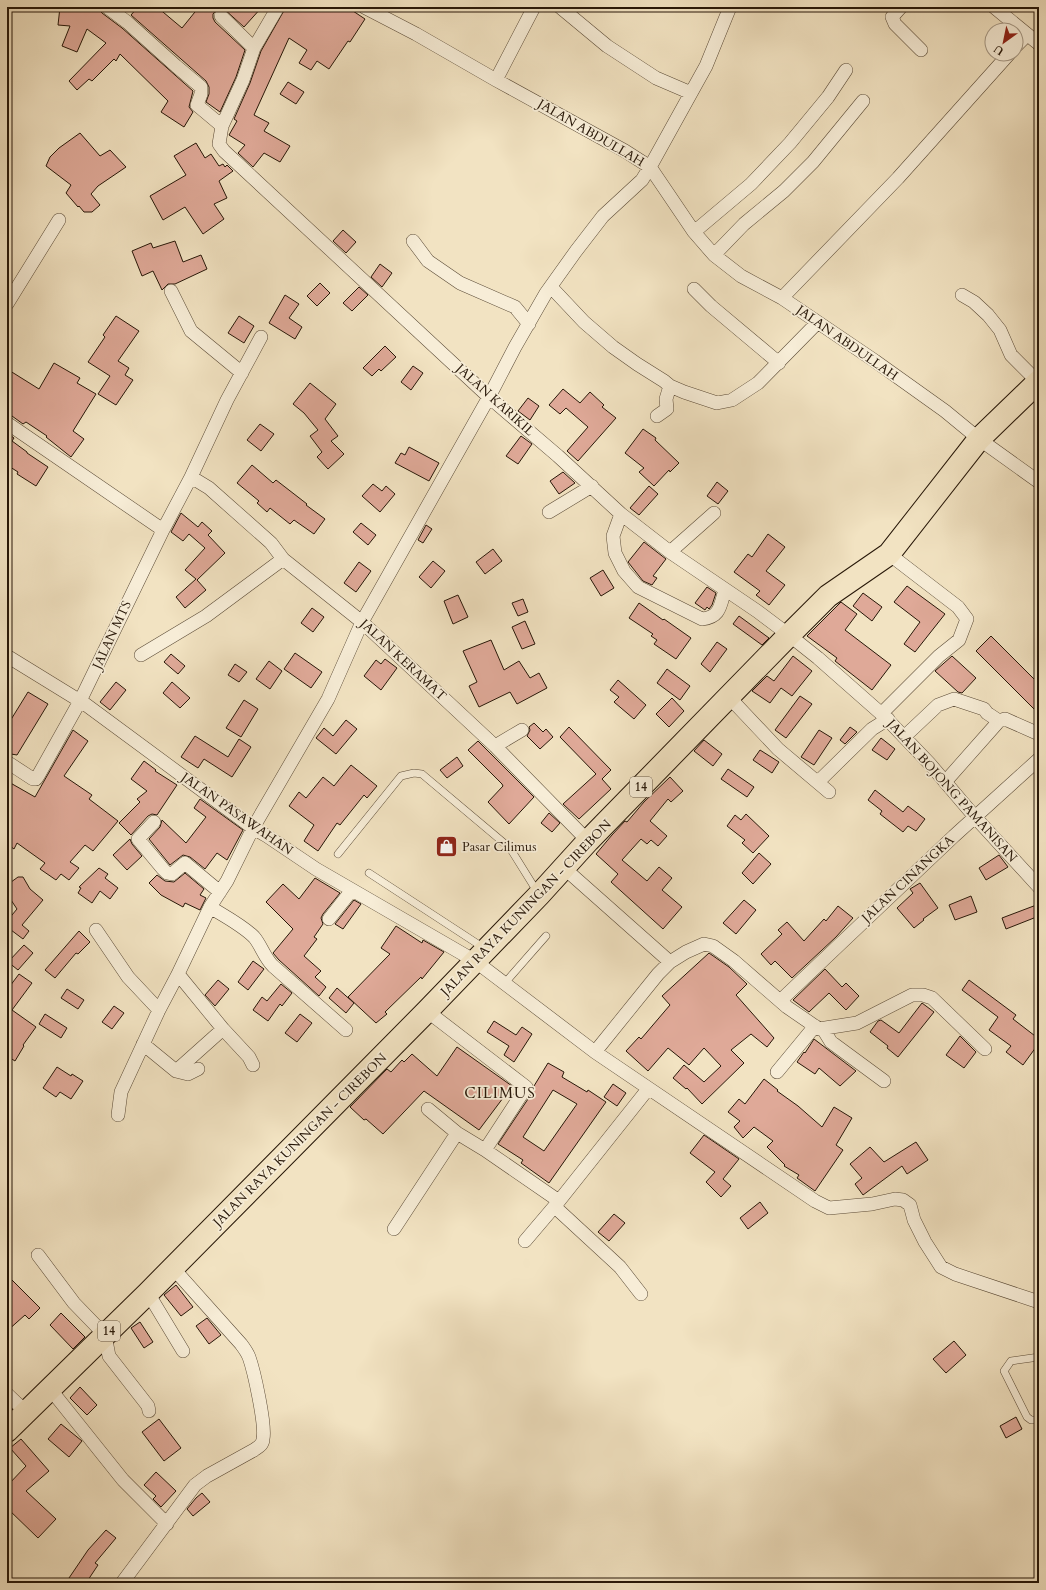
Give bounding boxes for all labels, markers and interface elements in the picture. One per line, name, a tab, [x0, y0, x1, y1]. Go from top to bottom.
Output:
north arrow	[984, 22, 1024, 62]
text: U	[991, 41, 1007, 59]
street label: JALAN ABDULLAH	[533, 94, 648, 171]
street label: JALAN ABDULLAH	[791, 300, 902, 385]
street label: JALAN KARIKIL	[450, 359, 538, 440]
street label: JALAN MTS	[87, 598, 136, 674]
street label: JALAN KERAMAT	[354, 614, 451, 705]
street label: JALAN BOJONG PAMANISAN	[881, 714, 1021, 866]
street label: JALAN PASAWAHAN	[176, 767, 297, 859]
road number: 14	[630, 777, 652, 797]
street label: JALAN RAYA KUNINGAN - CIREBON	[435, 816, 615, 1002]
street label: JALAN CINANGKA	[856, 831, 959, 928]
shop icon: Pasar Cilimus	[433, 834, 459, 860]
place label: Pasar Cilimus	[462, 838, 537, 856]
street label: JALAN RAYA KUNINGAN - CIREBON	[208, 1049, 391, 1232]
district label: CILIMUS	[464, 1083, 536, 1103]
road number: 14	[98, 1321, 120, 1341]

